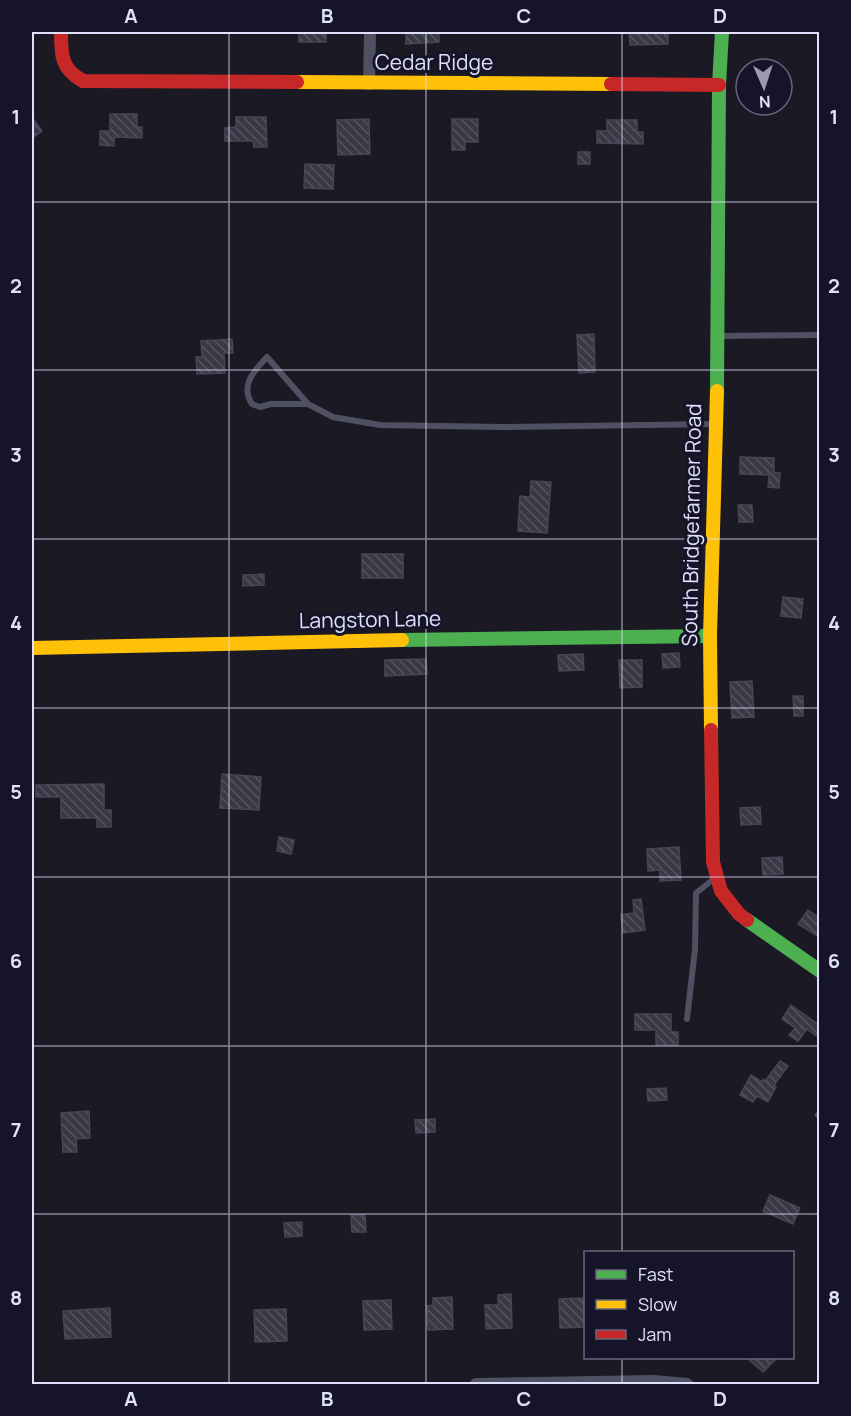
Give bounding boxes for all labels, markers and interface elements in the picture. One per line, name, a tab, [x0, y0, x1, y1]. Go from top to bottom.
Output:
text: A	[124, 2, 138, 29]
text: B	[321, 2, 334, 29]
text: C	[517, 2, 531, 29]
text: D	[713, 2, 727, 29]
street label: Cedar Ridge	[375, 48, 493, 76]
north arrow	[734, 57, 794, 117]
text: N	[758, 91, 771, 113]
text: 1	[12, 103, 20, 130]
text: 1	[830, 103, 838, 130]
text: 2	[10, 272, 22, 299]
text: 2	[828, 272, 840, 299]
street label: South Bridgefarmer Road	[675, 403, 707, 647]
text: 3	[10, 441, 22, 468]
text: 3	[828, 441, 840, 468]
street label: Langston Lane	[299, 604, 441, 634]
text: 4	[10, 609, 22, 636]
text: 4	[828, 609, 840, 636]
text: 5	[10, 778, 22, 805]
text: 5	[828, 778, 840, 805]
text: 6	[10, 947, 22, 974]
text: 6	[828, 947, 840, 974]
text: 7	[11, 1116, 21, 1143]
text: 7	[829, 1116, 839, 1143]
legend	[584, 1251, 794, 1359]
text: Fast	[638, 1262, 673, 1286]
text: 8	[10, 1284, 22, 1311]
text: 8	[828, 1284, 840, 1311]
text: Slow	[638, 1292, 678, 1316]
text: Jam	[638, 1322, 672, 1346]
text: A	[124, 1385, 138, 1412]
text: B	[321, 1385, 334, 1412]
text: C	[517, 1385, 531, 1412]
text: D	[713, 1385, 727, 1412]

